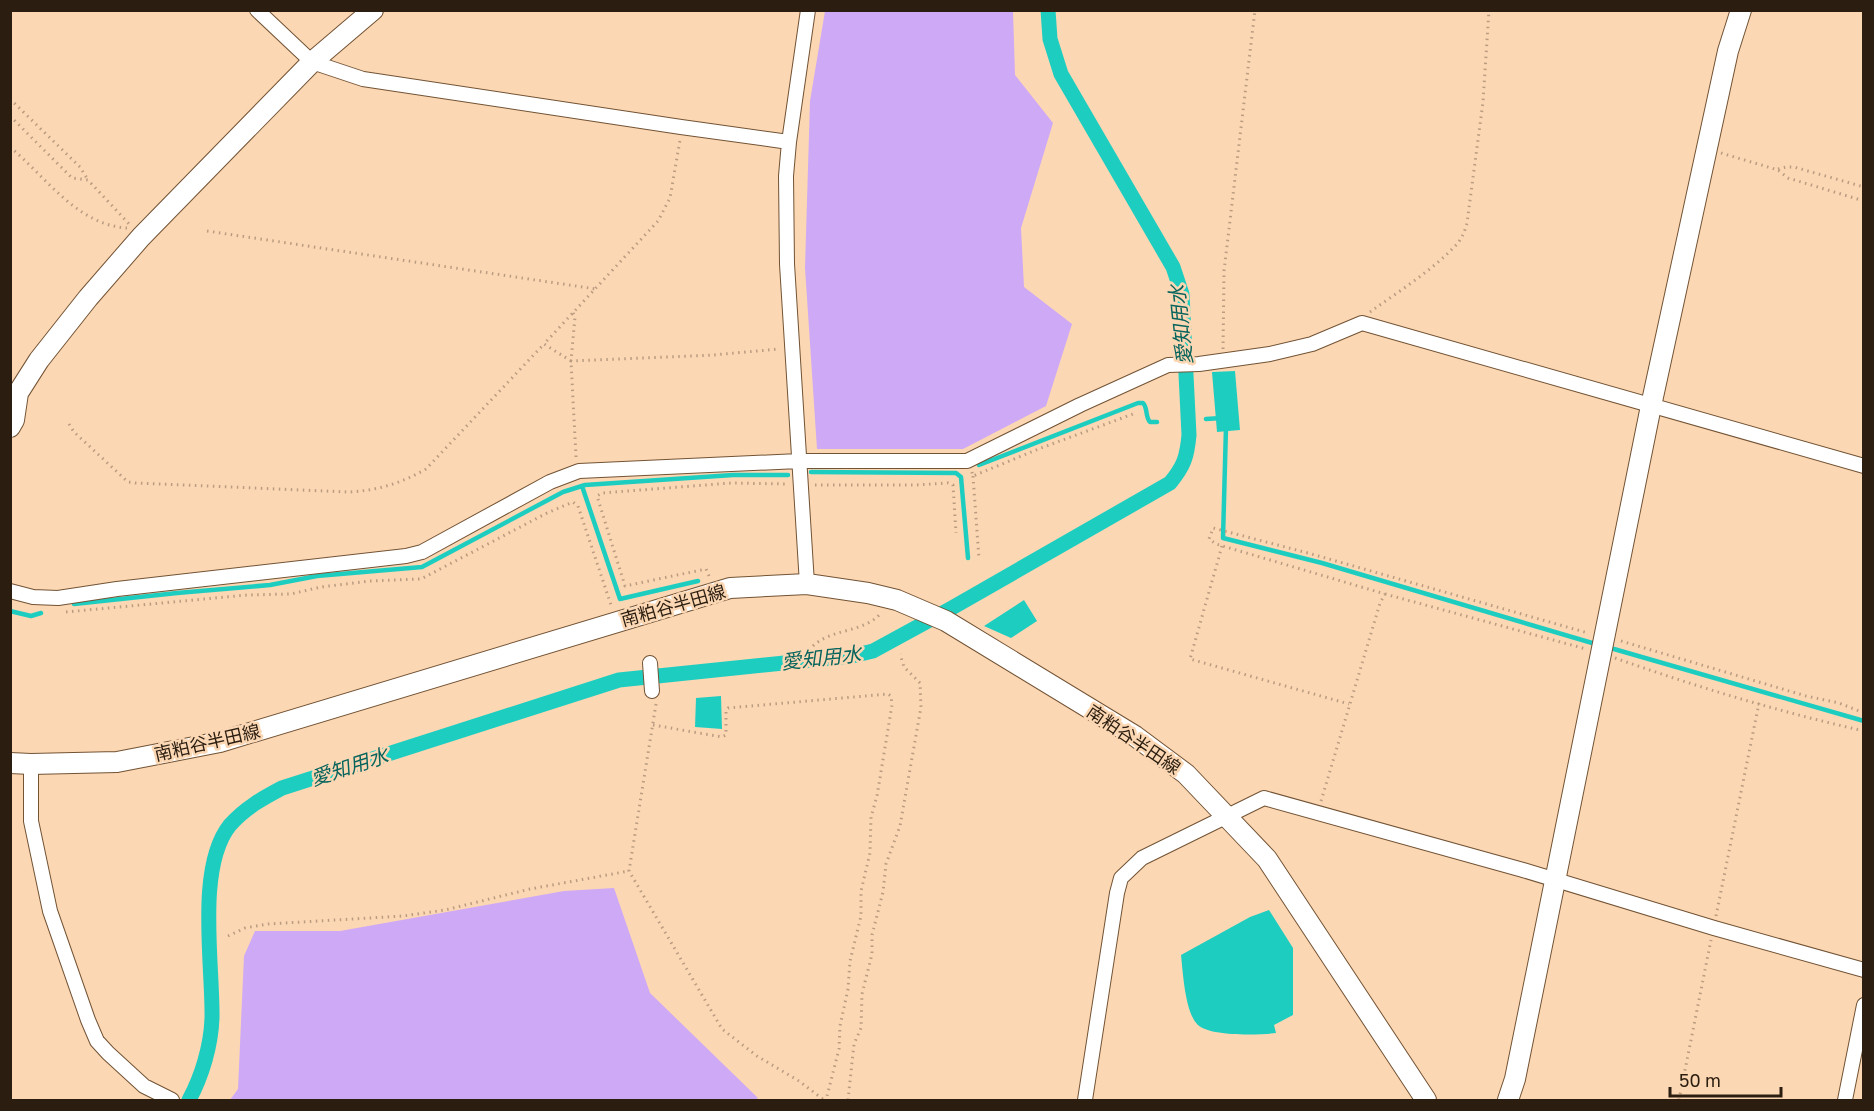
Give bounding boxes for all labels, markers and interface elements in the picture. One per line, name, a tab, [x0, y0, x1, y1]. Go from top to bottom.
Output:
water label: 愛知用水	[1164, 282, 1196, 366]
street label: 南粕谷半田線	[618, 580, 728, 630]
water label: 愛知用水	[780, 641, 864, 673]
street label: 南粕谷半田線	[1083, 700, 1185, 778]
street label: 南粕谷半田線	[152, 719, 262, 765]
water label: 愛知用水	[307, 742, 393, 790]
scale bar	[1670, 1060, 1781, 1098]
text: 50 m	[1679, 1069, 1721, 1091]

